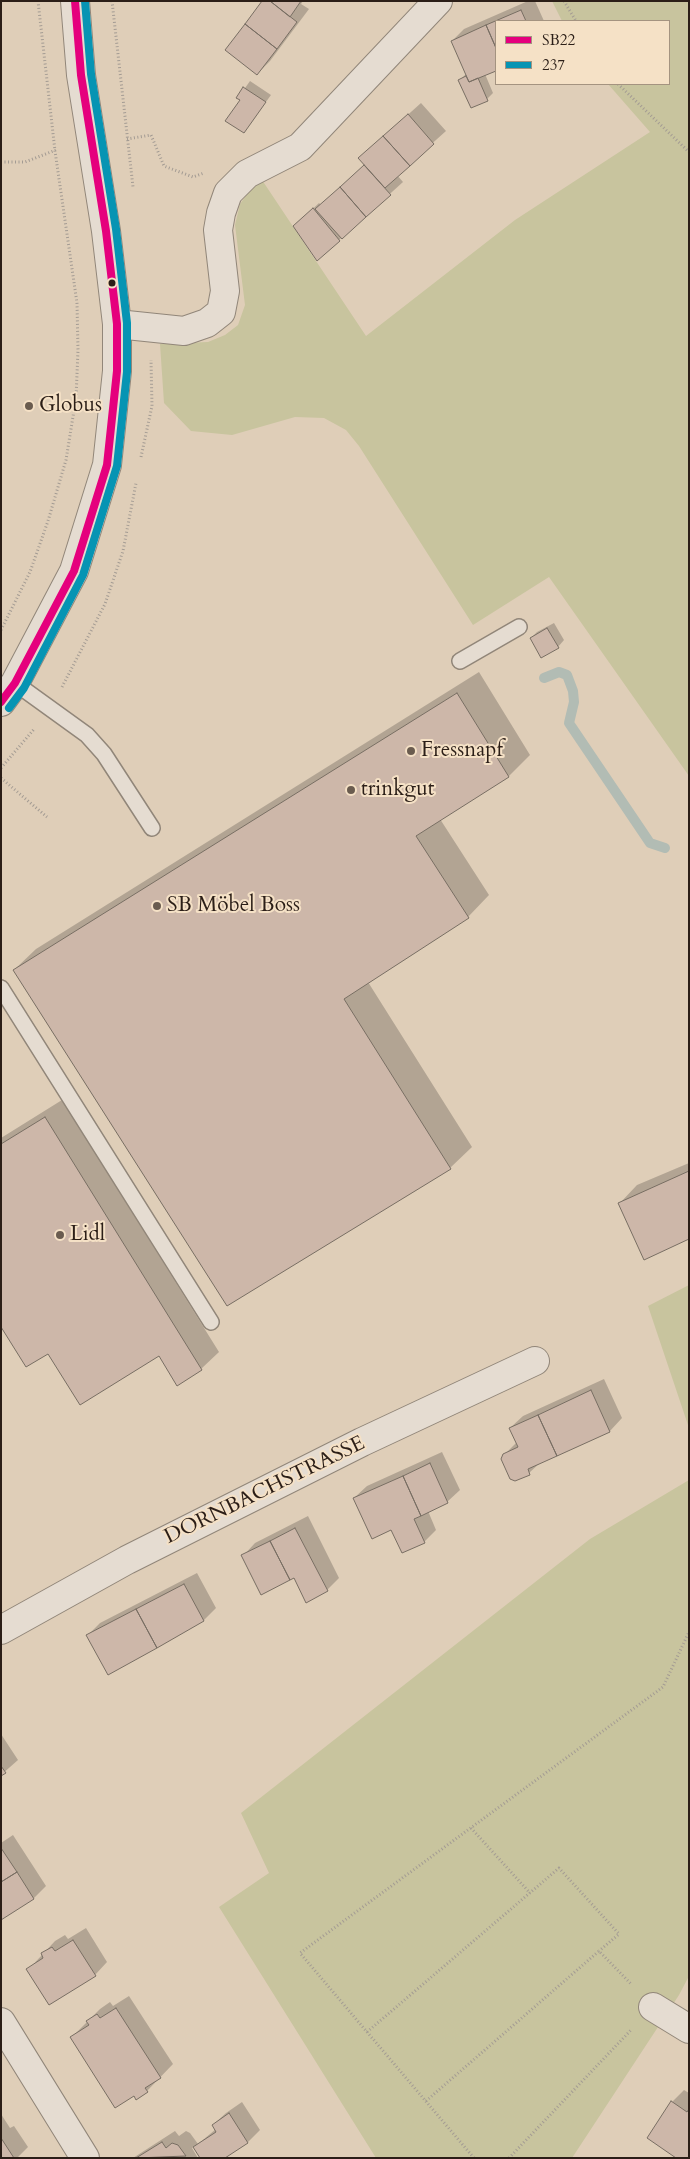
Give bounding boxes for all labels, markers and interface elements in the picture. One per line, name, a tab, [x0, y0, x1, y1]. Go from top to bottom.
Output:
legend	[495, 20, 670, 85]
text: SB22	[542, 30, 575, 50]
text: 237	[542, 55, 565, 75]
unlabelled marker	[107, 278, 117, 288]
place label: Globus	[39, 393, 102, 419]
marker: Globus	[23, 400, 35, 412]
place label: Fressnapf	[421, 738, 503, 764]
marker: Fressnapf	[405, 745, 417, 757]
place label: trinkgut	[361, 777, 434, 803]
marker: trinkgut	[345, 784, 357, 796]
place label: SB Möbel Boss	[167, 893, 300, 919]
marker: SB Möbel Boss	[151, 900, 163, 912]
place label: Lidl	[70, 1222, 105, 1248]
marker: Lidl	[54, 1229, 66, 1241]
street label: DORNBACHSTRASSE	[161, 1431, 369, 1551]

